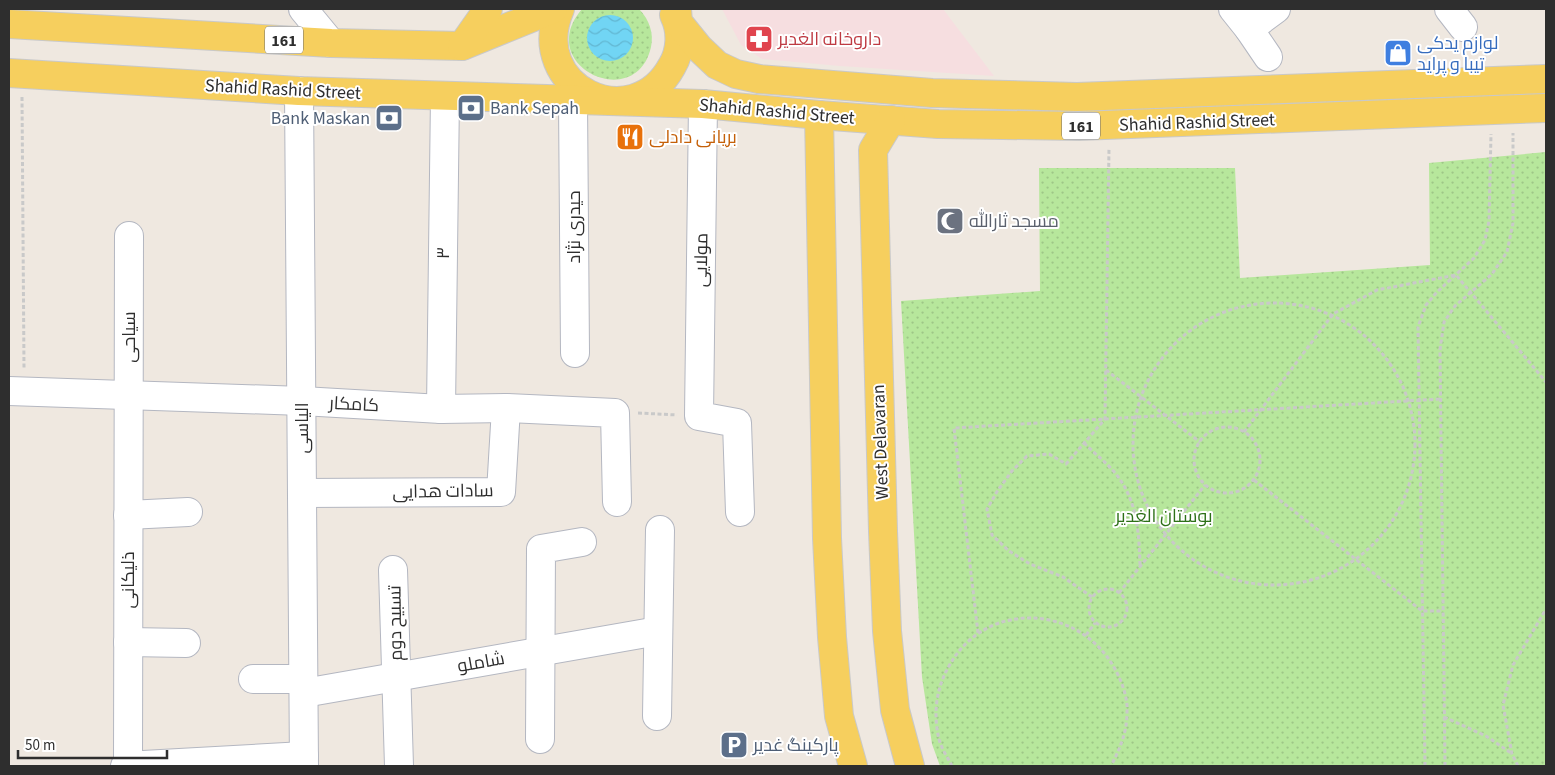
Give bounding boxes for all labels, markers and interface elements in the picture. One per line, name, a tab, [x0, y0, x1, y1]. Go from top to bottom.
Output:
pharmacy icon: داروخانه الغدیر	[744, 24, 774, 54]
road number: 161	[265, 26, 303, 54]
place label: داروخانه الغدیر	[777, 27, 881, 52]
place label: لوازم یدکی تیبا و پراید	[1417, 31, 1498, 77]
shop icon: لوازم یدکی تیبا و پراید	[1383, 38, 1413, 68]
street label: Shahid Rashid Street	[204, 73, 362, 106]
street label: Shahid Rashid Street	[698, 92, 856, 131]
bank icon: Bank Sepah	[456, 93, 486, 123]
place label: Bank Sepah	[490, 96, 579, 121]
bank icon: Bank Maskan	[374, 103, 404, 133]
place label: Bank Maskan	[271, 106, 370, 131]
street label: Shahid Rashid Street	[1119, 107, 1275, 138]
road number: 161	[1062, 112, 1100, 140]
restaurant icon: بریانی دادلی	[615, 122, 645, 152]
place label: بریانی دادلی	[649, 125, 737, 150]
street label: حیدری نژاد	[562, 190, 587, 264]
mosque icon: مسجد ثارالله	[935, 206, 965, 236]
place label: مسجد ثارالله	[969, 209, 1059, 234]
street label: مولایی	[689, 233, 714, 287]
street label: ۳	[431, 247, 456, 259]
street label: سیاحی	[117, 311, 142, 363]
street label: West Delavaran	[866, 384, 895, 500]
street label: کامکار	[327, 391, 380, 418]
street label: الیاسی	[290, 402, 315, 454]
street label: سادات هدایی	[392, 478, 494, 505]
park label: بوستان الغدیر	[1114, 504, 1213, 529]
street label: ذلیکانی	[116, 552, 141, 608]
street label: تسبیح دوم	[382, 585, 409, 661]
street label: شاملو	[455, 646, 507, 679]
scale bar	[18, 728, 166, 760]
parking icon: پارکینگ غدیر	[719, 730, 749, 760]
place label: پارکینگ غدیر	[752, 733, 839, 758]
text: 50 m	[25, 735, 55, 756]

